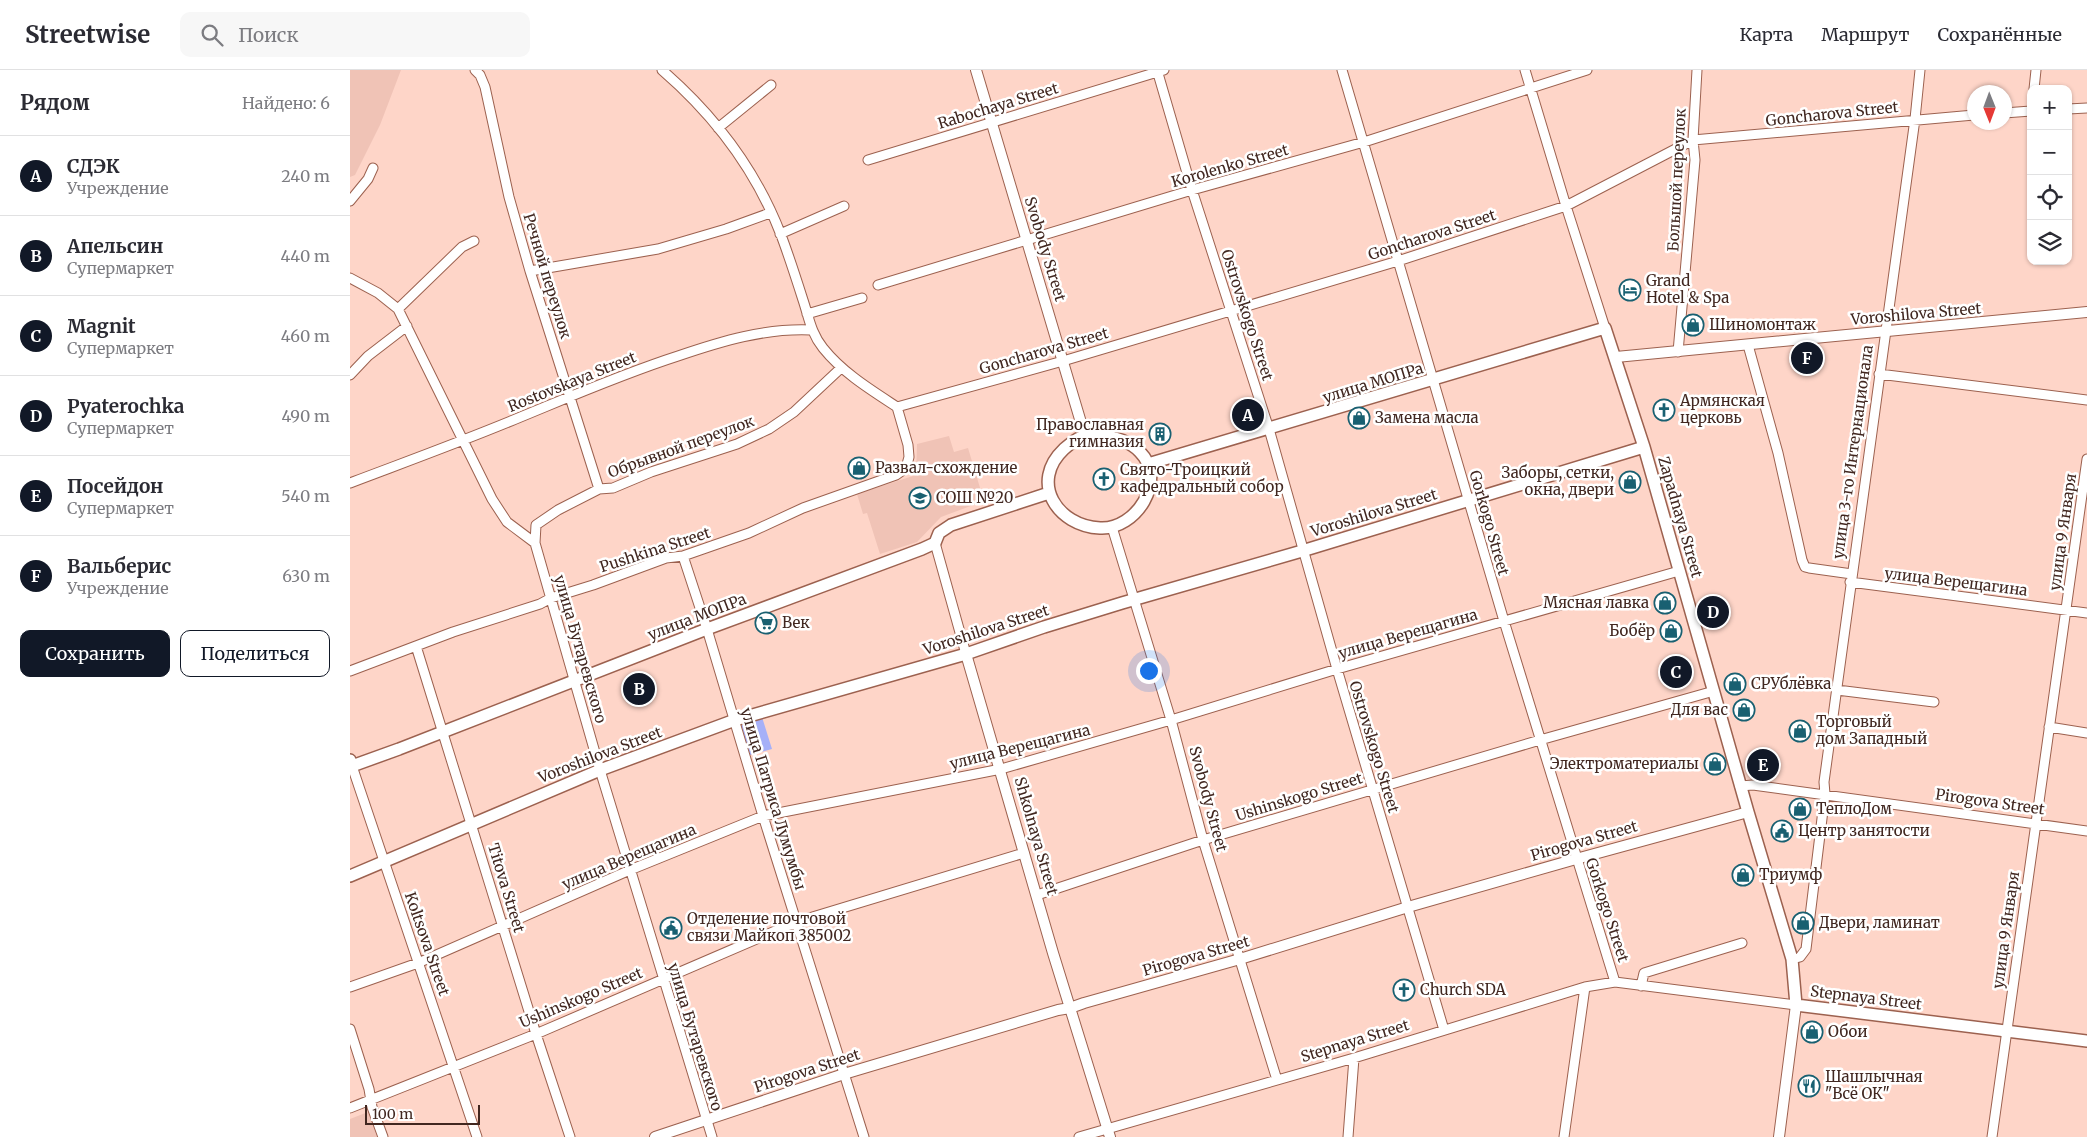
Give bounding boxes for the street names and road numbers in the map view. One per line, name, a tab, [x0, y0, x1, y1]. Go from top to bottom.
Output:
street label: Rabochaya Street	[935, 78, 1061, 133]
street label: Goncharova Street	[1765, 97, 1899, 130]
street label: Большой переулок	[1663, 107, 1690, 252]
street label: Korolenko Street	[1169, 140, 1291, 191]
street label: Svobody Street	[1021, 194, 1070, 304]
street label: Goncharova Street	[1366, 205, 1498, 264]
street label: Речной переулок	[519, 211, 576, 341]
street label: Ostrovskogo Street	[1217, 247, 1278, 383]
street label: Voroshilova Street	[1849, 298, 1982, 329]
street label: Goncharova Street	[977, 323, 1111, 378]
street label: улица 3-го Интернационала	[1828, 344, 1877, 560]
street label: Rostovskaya Street	[505, 347, 639, 416]
street label: улица МОПРа	[1320, 358, 1425, 407]
street label: Обрывной переулок	[605, 411, 757, 482]
street label: Zapadnaya Street	[1654, 454, 1707, 580]
street label: Gorkogo Street	[1465, 468, 1514, 578]
street label: улица 9 Января	[2045, 472, 2080, 592]
street label: Voroshilova Street	[1307, 484, 1439, 541]
street label: Pushkina Street	[597, 523, 713, 576]
street label: улица Верещагина	[1883, 563, 2029, 600]
street label: улица Бутаревского	[550, 572, 611, 725]
street label: улица МОПРа	[645, 589, 749, 644]
street label: Voroshilova Street	[920, 600, 1051, 659]
street label: улица Верещагина	[1336, 605, 1480, 662]
street label: Ostrovskogo Street	[1345, 679, 1404, 815]
street label: улица Патриса Лумумбы	[737, 705, 810, 892]
street label: улица Верещагина	[948, 720, 1092, 773]
street label: Voroshilova Street	[534, 722, 664, 787]
street label: Svobody Street	[1185, 744, 1232, 854]
street label: Ushinskogo Street	[1233, 768, 1365, 825]
street label: Shkolnaya Street	[1011, 775, 1062, 897]
street label: Pirogova Street	[1934, 784, 2046, 819]
street label: Pirogova Street	[1528, 816, 1640, 865]
street label: улица Верещагина	[559, 820, 699, 893]
street label: Titova Street	[484, 841, 529, 935]
street label: Gorkogo Street	[1582, 855, 1633, 964]
street label: улица 9 Января	[1988, 870, 2023, 990]
street label: Koltsova Street	[401, 889, 454, 998]
street label: Pirogova Street	[1140, 931, 1252, 980]
street label: улица Бутаревского	[664, 961, 727, 1113]
street label: Ushinskogo Street	[516, 963, 645, 1032]
street label: Stepnaya Street	[1809, 981, 1923, 1014]
street label: Stepnaya Street	[1298, 1015, 1411, 1066]
street label: Pirogova Street	[752, 1044, 862, 1097]

